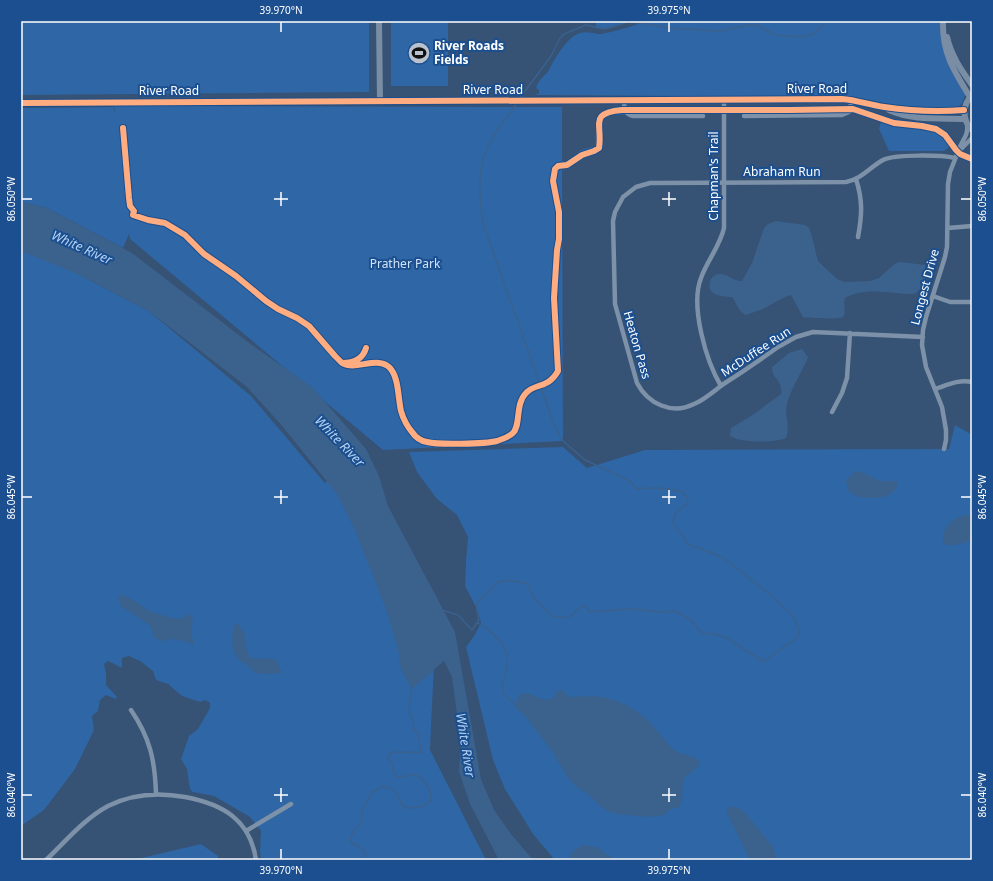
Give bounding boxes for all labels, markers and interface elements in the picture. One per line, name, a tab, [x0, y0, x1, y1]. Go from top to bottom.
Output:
text: 39.970°N	[259, 3, 303, 17]
text: 39.975°N	[647, 3, 691, 17]
place label: River Roads Fields	[434, 37, 504, 68]
sports icon: River Roads Fields	[406, 40, 432, 66]
street label: River Road	[787, 80, 847, 97]
street label: River Road	[463, 81, 523, 98]
street label: River Road	[139, 82, 199, 99]
street label: Chapman's Trail	[705, 131, 722, 221]
street label: Abraham Run	[743, 163, 821, 180]
text: 86.050°W	[4, 176, 18, 221]
text: 86.050°W	[975, 176, 989, 221]
water label: White River	[49, 226, 116, 269]
street label: Longest Drive	[906, 247, 943, 327]
park label: Prather Park	[370, 255, 441, 272]
street label: Heaton Pass	[620, 309, 655, 381]
street label: McDuffee Run	[718, 323, 794, 381]
water label: White River	[311, 411, 370, 471]
text: 86.045°W	[4, 474, 18, 519]
text: 86.045°W	[975, 474, 989, 519]
water label: White River	[452, 712, 480, 779]
text: 86.040°W	[4, 772, 18, 817]
text: 86.040°W	[975, 772, 989, 817]
text: 39.970°N	[259, 863, 303, 877]
text: 39.975°N	[647, 863, 691, 877]

